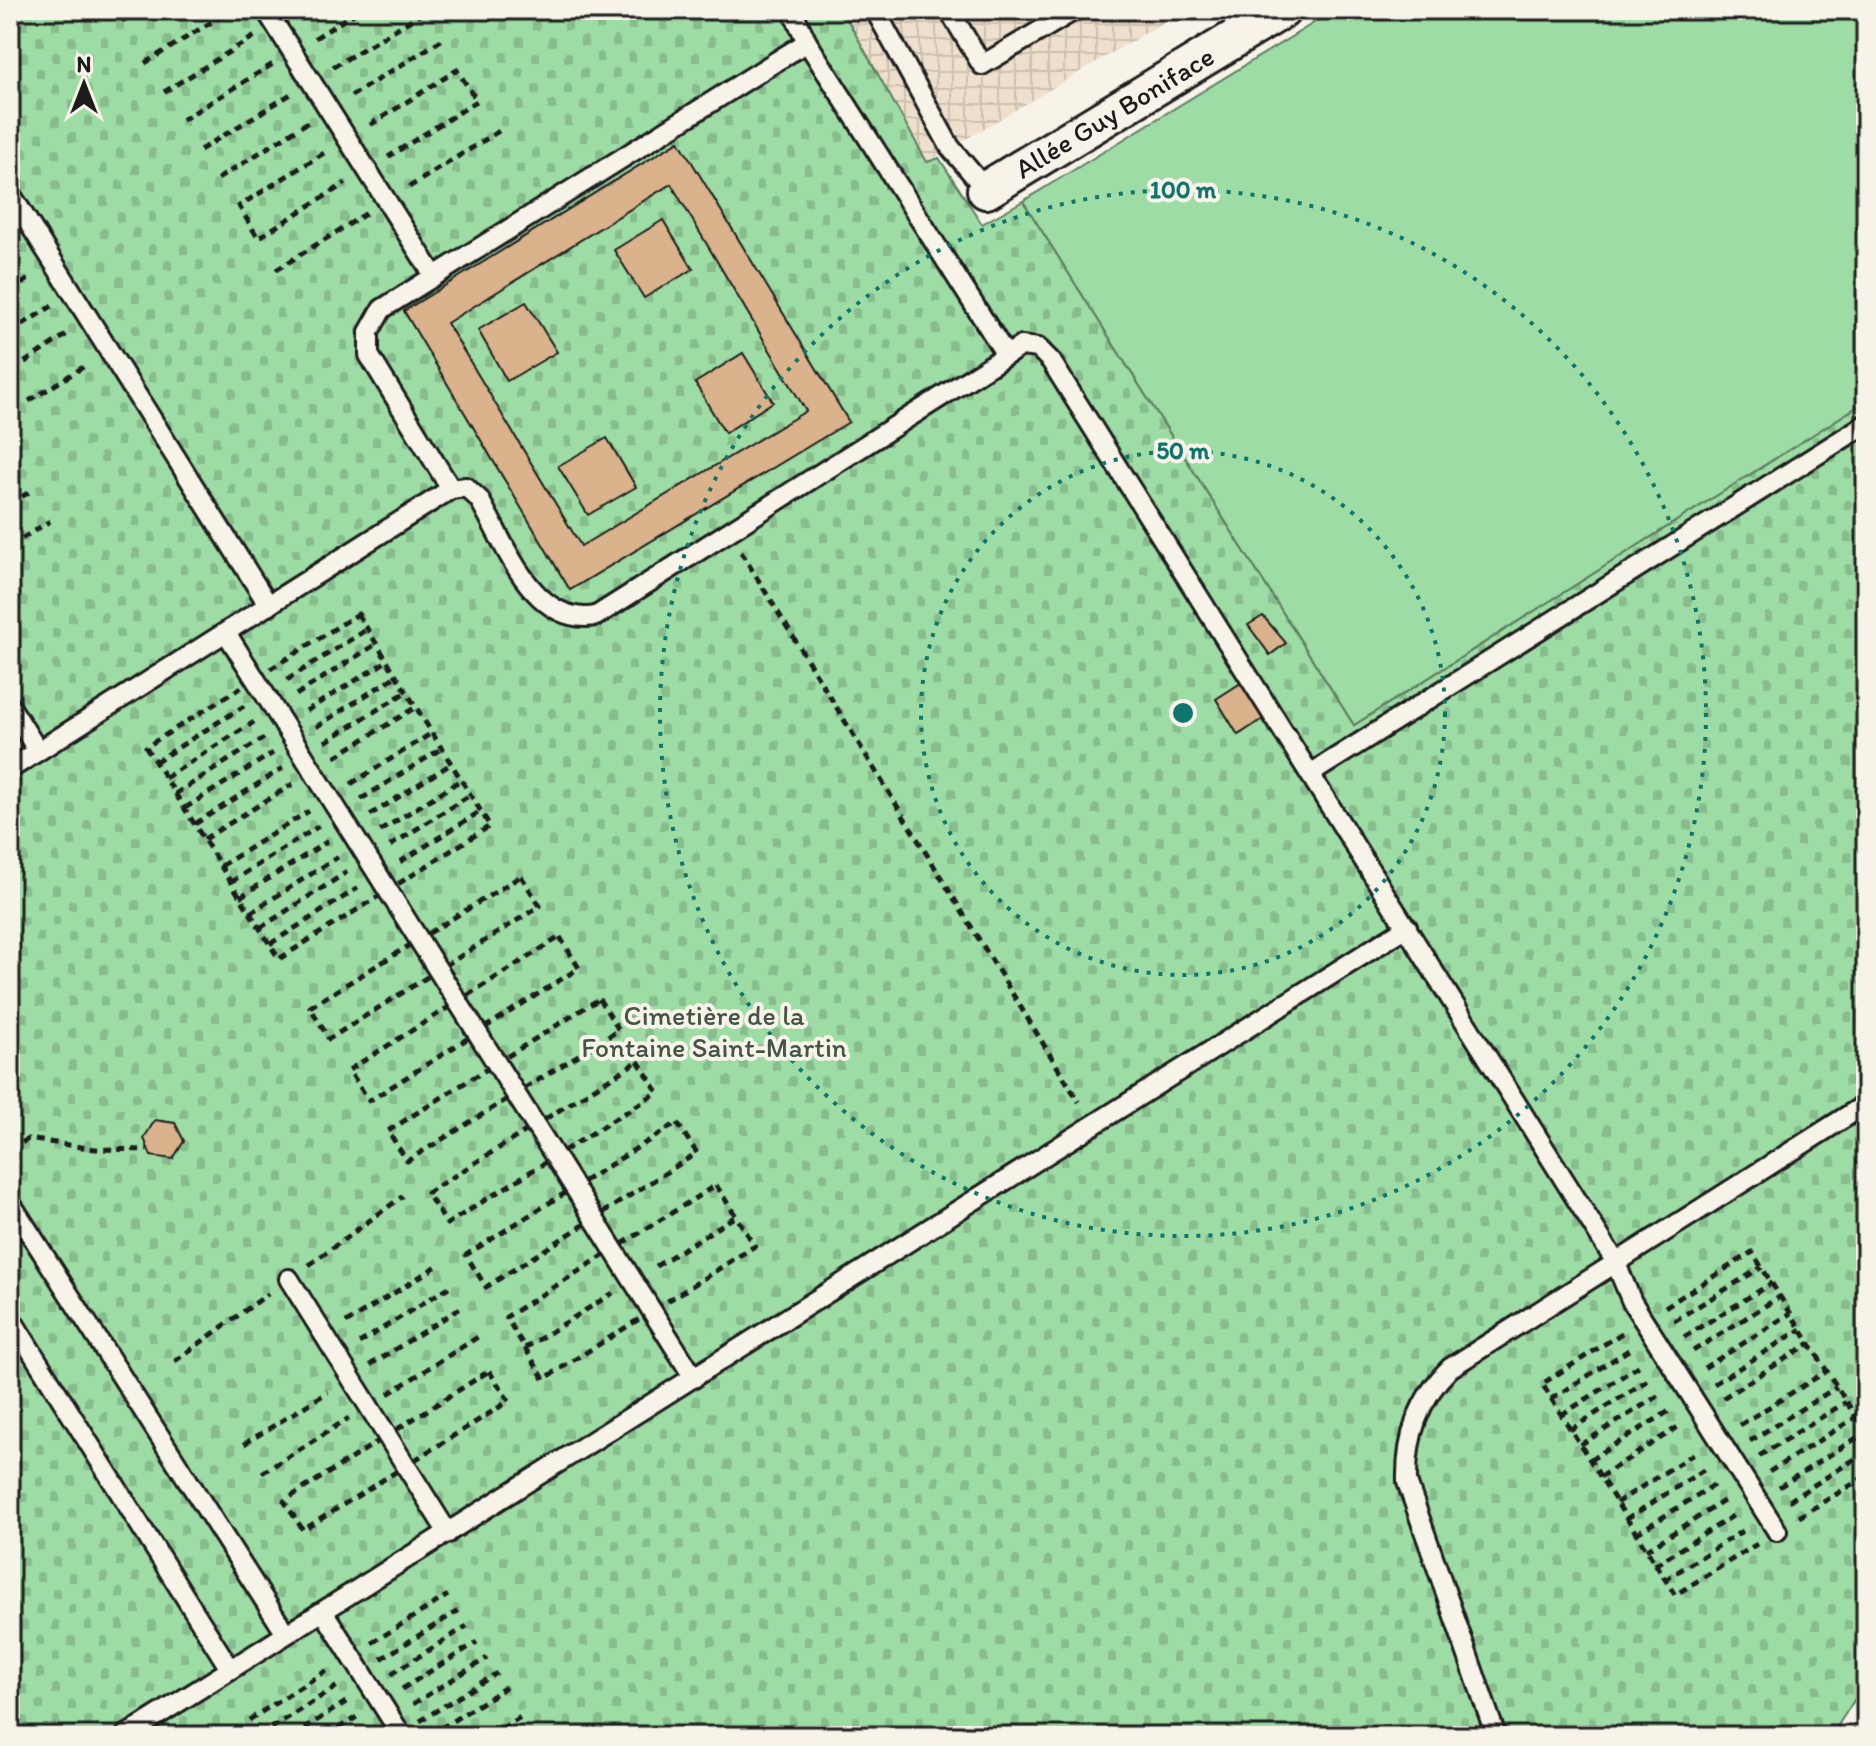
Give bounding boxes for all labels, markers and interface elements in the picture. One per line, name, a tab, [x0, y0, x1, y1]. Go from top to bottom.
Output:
street label: Allée Guy Boniface	[1008, 39, 1220, 186]
north arrow	[44, 44, 124, 124]
text: N	[77, 51, 91, 78]
text: 100 m	[1150, 175, 1217, 204]
text: 50 m	[1157, 436, 1210, 465]
centre of rings	[1169, 699, 1197, 727]
park label: Cimetière de la Fontaine Saint-Martin	[581, 998, 847, 1064]

